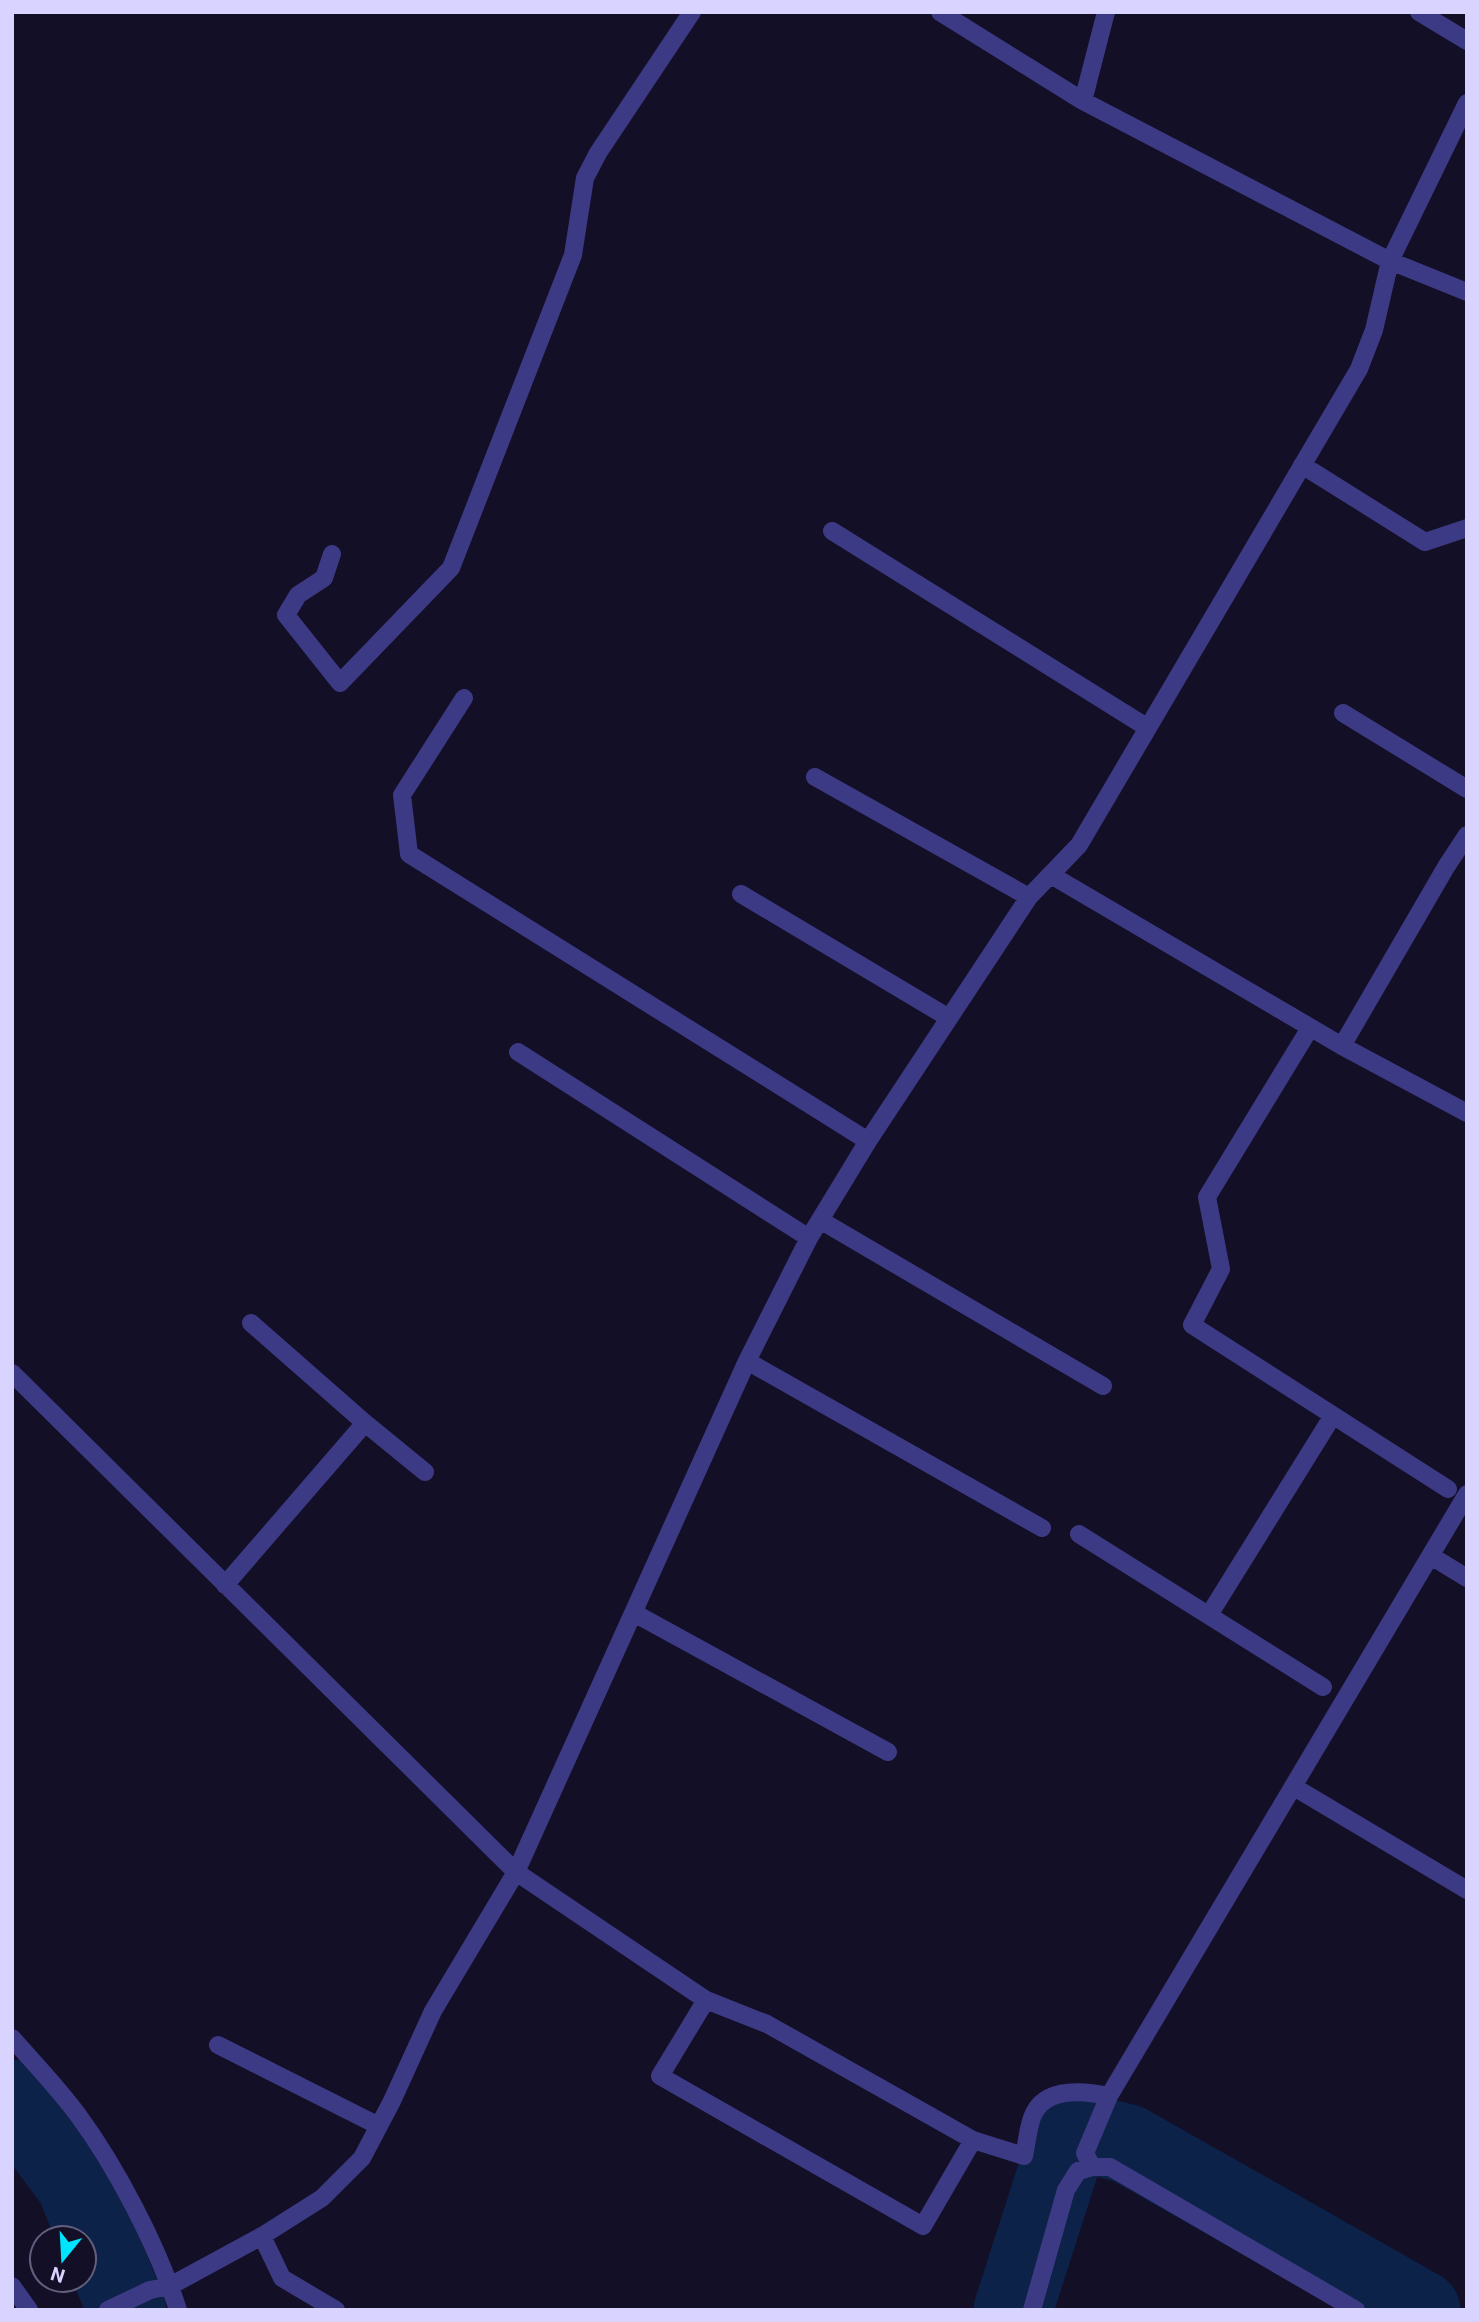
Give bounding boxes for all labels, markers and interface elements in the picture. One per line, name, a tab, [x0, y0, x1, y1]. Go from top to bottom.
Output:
north arrow	[28, 2224, 98, 2294]
text: N	[48, 2262, 68, 2288]

